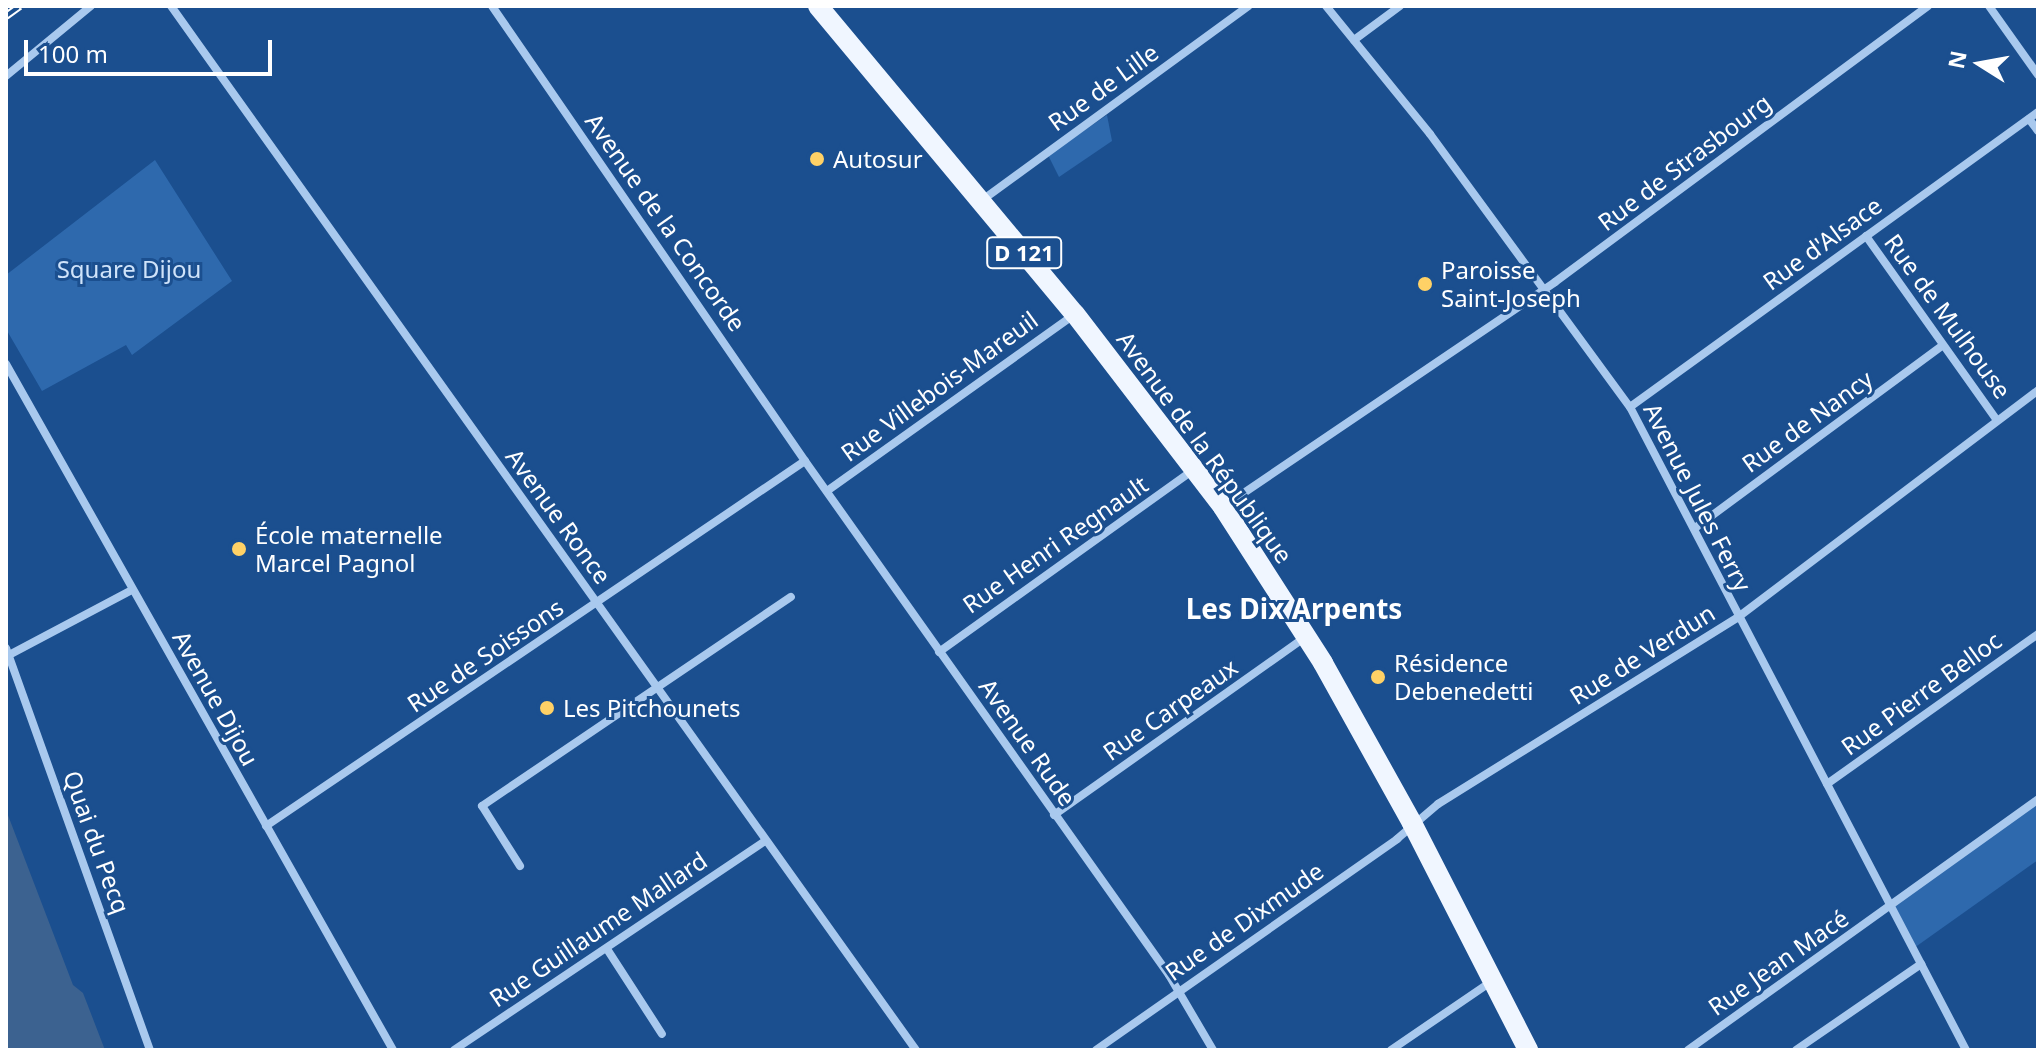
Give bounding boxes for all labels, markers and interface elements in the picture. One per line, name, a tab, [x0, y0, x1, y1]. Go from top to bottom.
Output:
scale bar	[28, 24, 276, 74]
north arrow	[1940, 24, 2020, 104]
text: 100 m	[38, 37, 108, 70]
street label: Rue de Lille	[1042, 38, 1164, 136]
text: N	[1940, 48, 1973, 71]
street label: Rue de Strasbourg	[1592, 88, 1776, 236]
street label: Avenue de la Concorde	[580, 108, 752, 336]
place label: Autosur	[833, 145, 923, 173]
marker: Autosur	[808, 150, 826, 168]
street label: Rue d'Alsace	[1757, 190, 1887, 296]
street label: Rue de Mulhouse	[1879, 228, 2017, 404]
road number: D 121	[986, 235, 1062, 271]
park label: Square Dijou	[57, 255, 201, 283]
place label: Paroisse Saint-Joseph	[1441, 256, 1581, 312]
marker: Paroisse Saint-Joseph	[1416, 275, 1434, 293]
street label: Rue Villebois-Mareuil	[835, 305, 1043, 467]
street label: Avenue de la République	[1111, 326, 1299, 568]
street label: Rue de Nancy	[1736, 364, 1878, 478]
street label: Avenue Jules Ferry	[1638, 398, 1758, 596]
street label: Avenue Ronce	[500, 443, 618, 589]
street label: Rue Henri Regnault	[957, 469, 1153, 619]
place label: École maternelle Marcel Pagnol	[255, 521, 443, 577]
marker: École maternelle Marcel Pagnol	[230, 540, 248, 558]
district label: Les Dix Arpents	[1186, 591, 1402, 625]
street label: Rue de Soissons	[402, 592, 568, 718]
street label: Rue de Verdun	[1564, 598, 1720, 710]
street label: Rue Pierre Belloc	[1835, 625, 2007, 761]
street label: Avenue Dijou	[167, 626, 265, 770]
place label: Résidence Debenedetti	[1394, 649, 1534, 705]
street label: Rue Carpeaux	[1097, 652, 1243, 766]
marker: Résidence Debenedetti	[1369, 668, 1387, 686]
street label: Avenue Rude	[974, 673, 1082, 811]
place label: Les Pitchounets	[563, 694, 740, 722]
marker: Les Pitchounets	[538, 699, 556, 717]
street label: Quai du Pecq	[58, 767, 136, 917]
street label: Rue Guillaume Mallard	[484, 845, 712, 1013]
street label: Rue de Dixmude	[1160, 856, 1328, 986]
street label: Rue Jean Macé	[1702, 903, 1854, 1021]

